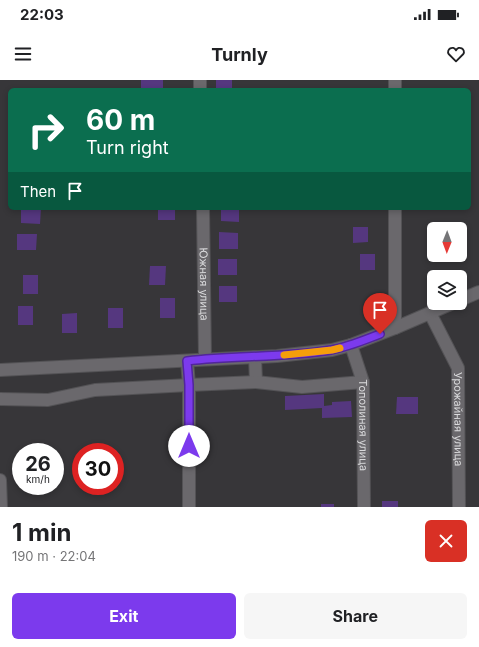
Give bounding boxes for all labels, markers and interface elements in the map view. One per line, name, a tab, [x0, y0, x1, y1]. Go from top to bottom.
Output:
text: 22:03	[20, 5, 64, 24]
icon: menu	[12, 43, 34, 65]
icon: heart	[445, 43, 467, 65]
text: Turnly	[211, 44, 268, 65]
text: 60 m	[86, 103, 155, 137]
icon: right	[20, 104, 72, 156]
text: Turn right	[86, 137, 169, 158]
icon: arrive	[64, 180, 86, 202]
text: Then	[20, 182, 56, 201]
north arrow	[427, 222, 467, 262]
map controls	[427, 222, 467, 310]
street label: Южная улица	[197, 247, 211, 321]
button: layers	[427, 270, 467, 310]
pin	[363, 293, 397, 334]
icon: arrive	[369, 299, 391, 321]
street label: Урожайная улица	[451, 372, 466, 467]
street label: Тополиная улица	[356, 379, 371, 471]
position arrow	[168, 425, 210, 467]
speed limit sign: 30	[72, 443, 124, 495]
text: 26	[25, 452, 51, 476]
text: km/h	[26, 473, 50, 485]
text: 1 min	[12, 518, 71, 547]
button: close	[425, 520, 467, 562]
text: 190 m · 22:04	[12, 548, 96, 564]
button: Exit	[12, 593, 236, 639]
button: Share	[244, 593, 467, 639]

